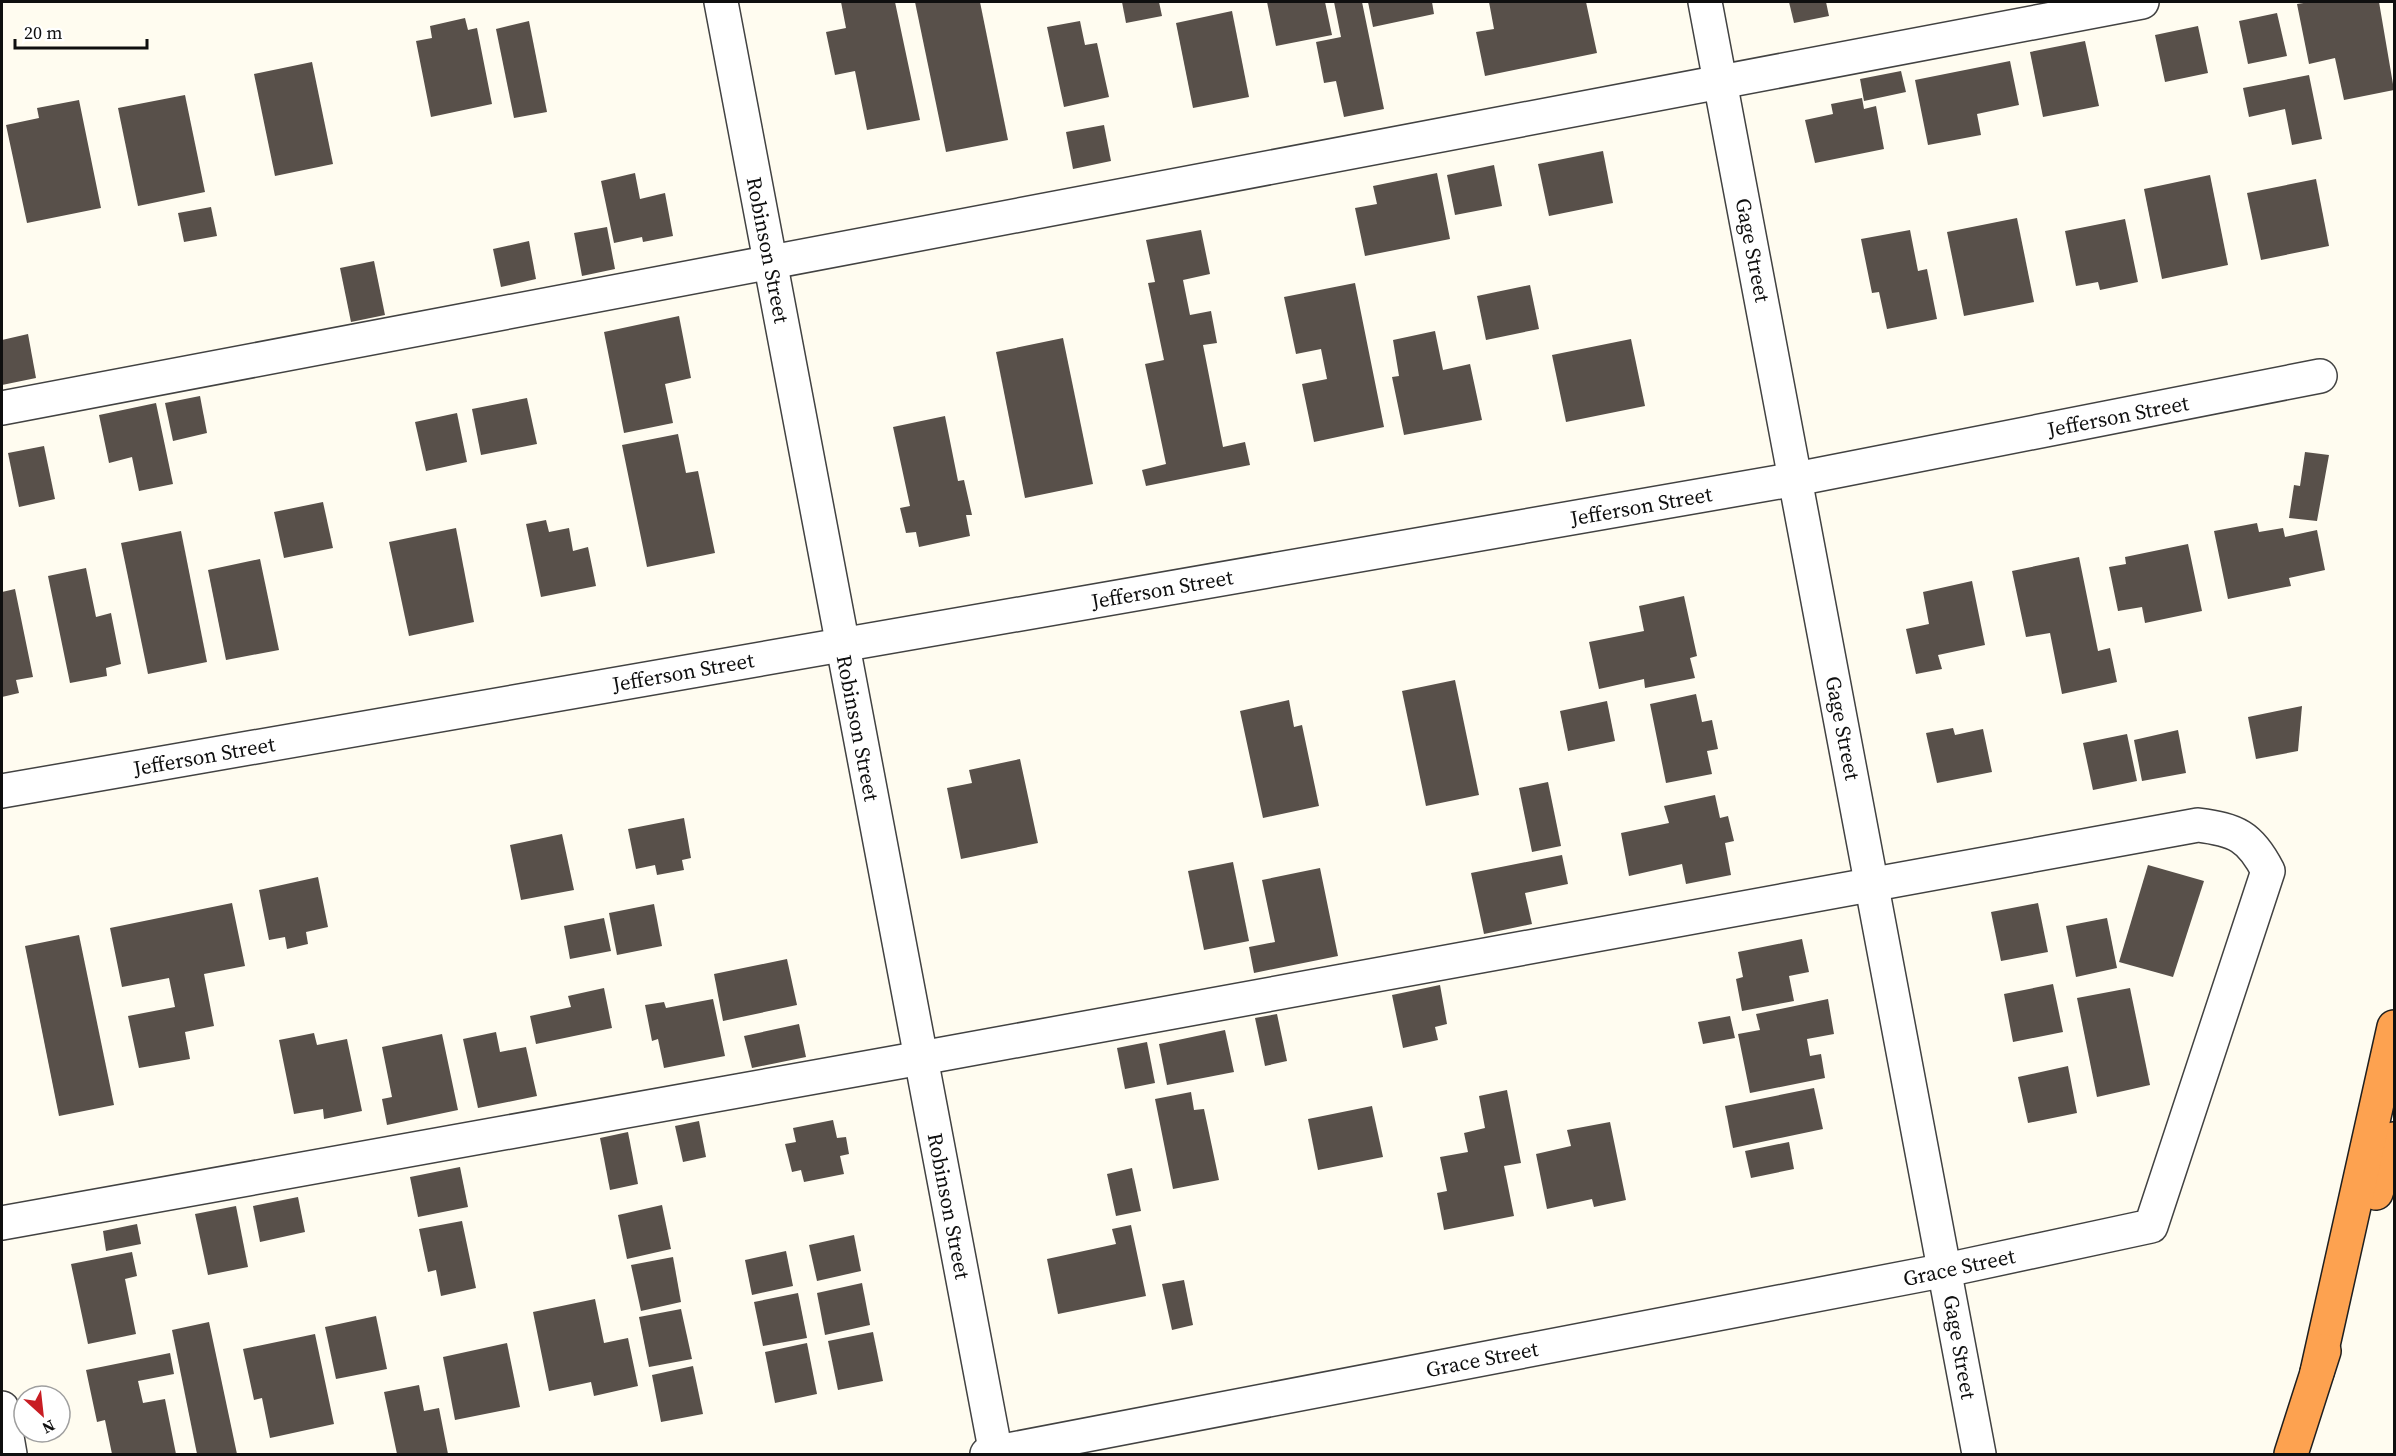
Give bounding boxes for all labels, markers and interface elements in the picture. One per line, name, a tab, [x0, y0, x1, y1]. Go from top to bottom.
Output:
scale bar	[15, 12, 147, 50]
text: 20 m	[24, 20, 62, 45]
street label: Robinson Street	[740, 174, 796, 326]
street label: Gage Street	[1729, 196, 1777, 305]
street label: Jefferson Street	[2044, 388, 2191, 444]
street label: Jefferson Street	[1567, 479, 1714, 533]
street label: Jefferson Street	[1088, 562, 1235, 616]
street label: Jefferson Street	[609, 645, 756, 699]
street label: Robinson Street	[830, 652, 886, 804]
street label: Gage Street	[1819, 674, 1867, 783]
street label: Jefferson Street	[130, 729, 277, 783]
street label: Robinson Street	[921, 1130, 977, 1282]
street label: Grace Street	[1900, 1241, 2018, 1293]
street label: Gage Street	[1937, 1293, 1983, 1402]
street label: Grace Street	[1423, 1334, 1541, 1384]
north arrow	[12, 1384, 72, 1444]
text: N	[38, 1415, 59, 1440]

